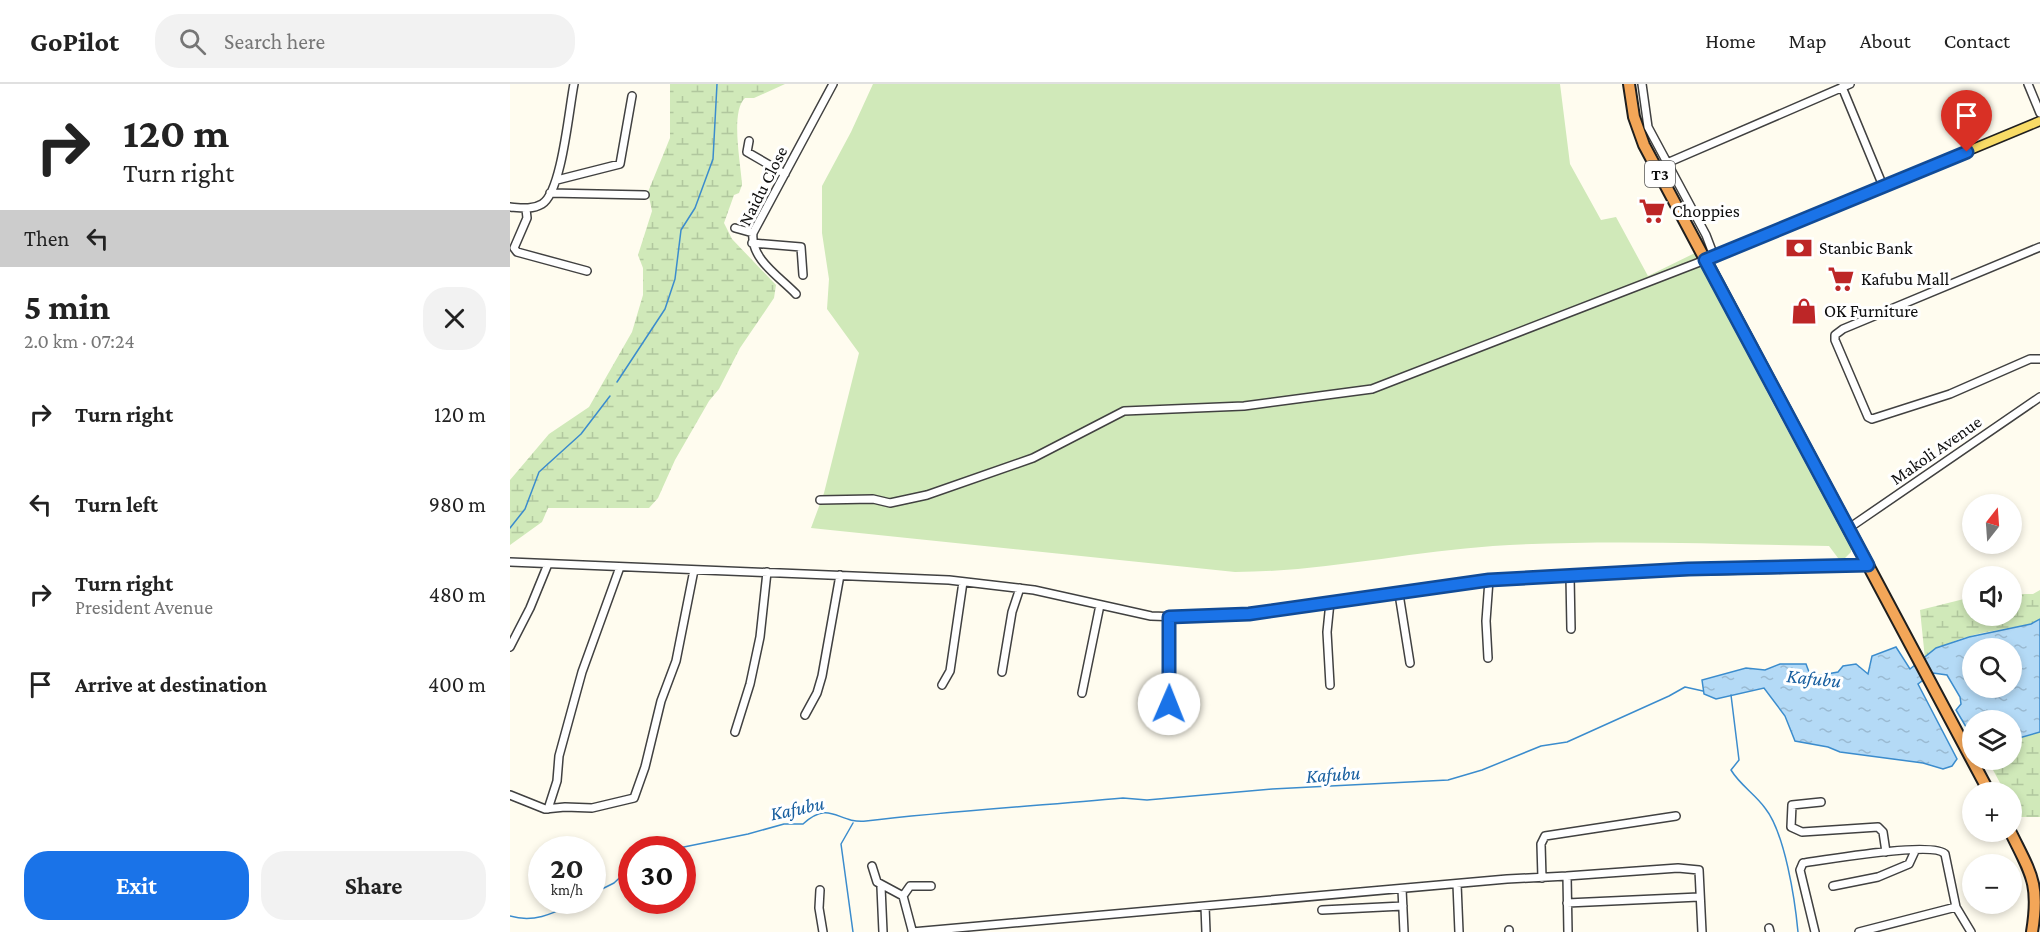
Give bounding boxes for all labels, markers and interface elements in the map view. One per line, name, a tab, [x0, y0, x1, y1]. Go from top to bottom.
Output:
search box	[155, 14, 575, 68]
icon: search	[176, 25, 209, 58]
text: GoPilot	[30, 26, 119, 57]
text: Search here	[224, 29, 325, 54]
text: Home	[1705, 29, 1755, 53]
text: Map	[1788, 29, 1827, 53]
text: About	[1860, 29, 1911, 53]
text: Contact	[1944, 29, 2010, 53]
pin	[1941, 90, 1992, 152]
icon: arrive	[1950, 99, 1983, 132]
icon: right	[24, 108, 102, 186]
text: 120 m	[123, 109, 229, 156]
street label: Naidu Close	[734, 143, 792, 229]
text: Turn right	[123, 158, 234, 188]
road number: T3	[1645, 161, 1675, 187]
supermarket icon: Choppies	[1637, 196, 1667, 226]
place label: Choppies	[1672, 201, 1740, 221]
icon: left	[81, 222, 114, 255]
text: Then	[24, 226, 69, 251]
bank icon: Stanbic Bank	[1784, 233, 1814, 263]
place label: Stanbic Bank	[1819, 238, 1913, 258]
supermarket icon: Kafubu Mall	[1826, 264, 1856, 294]
place label: Kafubu Mall	[1861, 269, 1950, 289]
text: 5 min	[24, 287, 110, 327]
button: close	[423, 287, 486, 350]
shop icon: OK Furniture	[1789, 296, 1819, 326]
place label: OK Furniture	[1824, 301, 1918, 321]
text: 2.0 km · 07:24	[24, 330, 135, 352]
icon: right	[24, 398, 57, 431]
text: Turn right	[75, 402, 173, 427]
text: 120 m	[434, 402, 486, 427]
street label: Makoli Avenue	[1887, 411, 1985, 489]
icon: left	[24, 488, 57, 521]
text: Turn left	[75, 492, 158, 517]
text: 980 m	[429, 492, 486, 517]
north arrow	[1962, 494, 2022, 554]
map controls	[1962, 494, 2022, 914]
button: sound	[1962, 566, 2022, 626]
text: Turn right	[75, 571, 173, 596]
icon: right	[24, 578, 57, 611]
text: 480 m	[429, 582, 486, 607]
text: President Avenue	[75, 596, 213, 618]
button: search	[1962, 638, 2022, 698]
water label: Kafubu	[1786, 664, 1842, 693]
icon: arrive	[24, 668, 57, 701]
text: Arrive at destination	[75, 672, 267, 697]
text: 400 m	[428, 672, 486, 697]
position arrow	[1137, 672, 1201, 736]
button: layers	[1962, 710, 2022, 770]
water label: Kafubu	[1305, 761, 1361, 788]
button: +	[1962, 782, 2022, 842]
water label: Kafubu	[768, 792, 826, 825]
speed limit sign: 30	[618, 836, 696, 914]
button: Exit	[24, 851, 249, 920]
button: Share	[261, 851, 486, 920]
text: 20	[550, 851, 584, 884]
button: −	[1962, 854, 2022, 914]
text: km/h	[551, 882, 583, 898]

